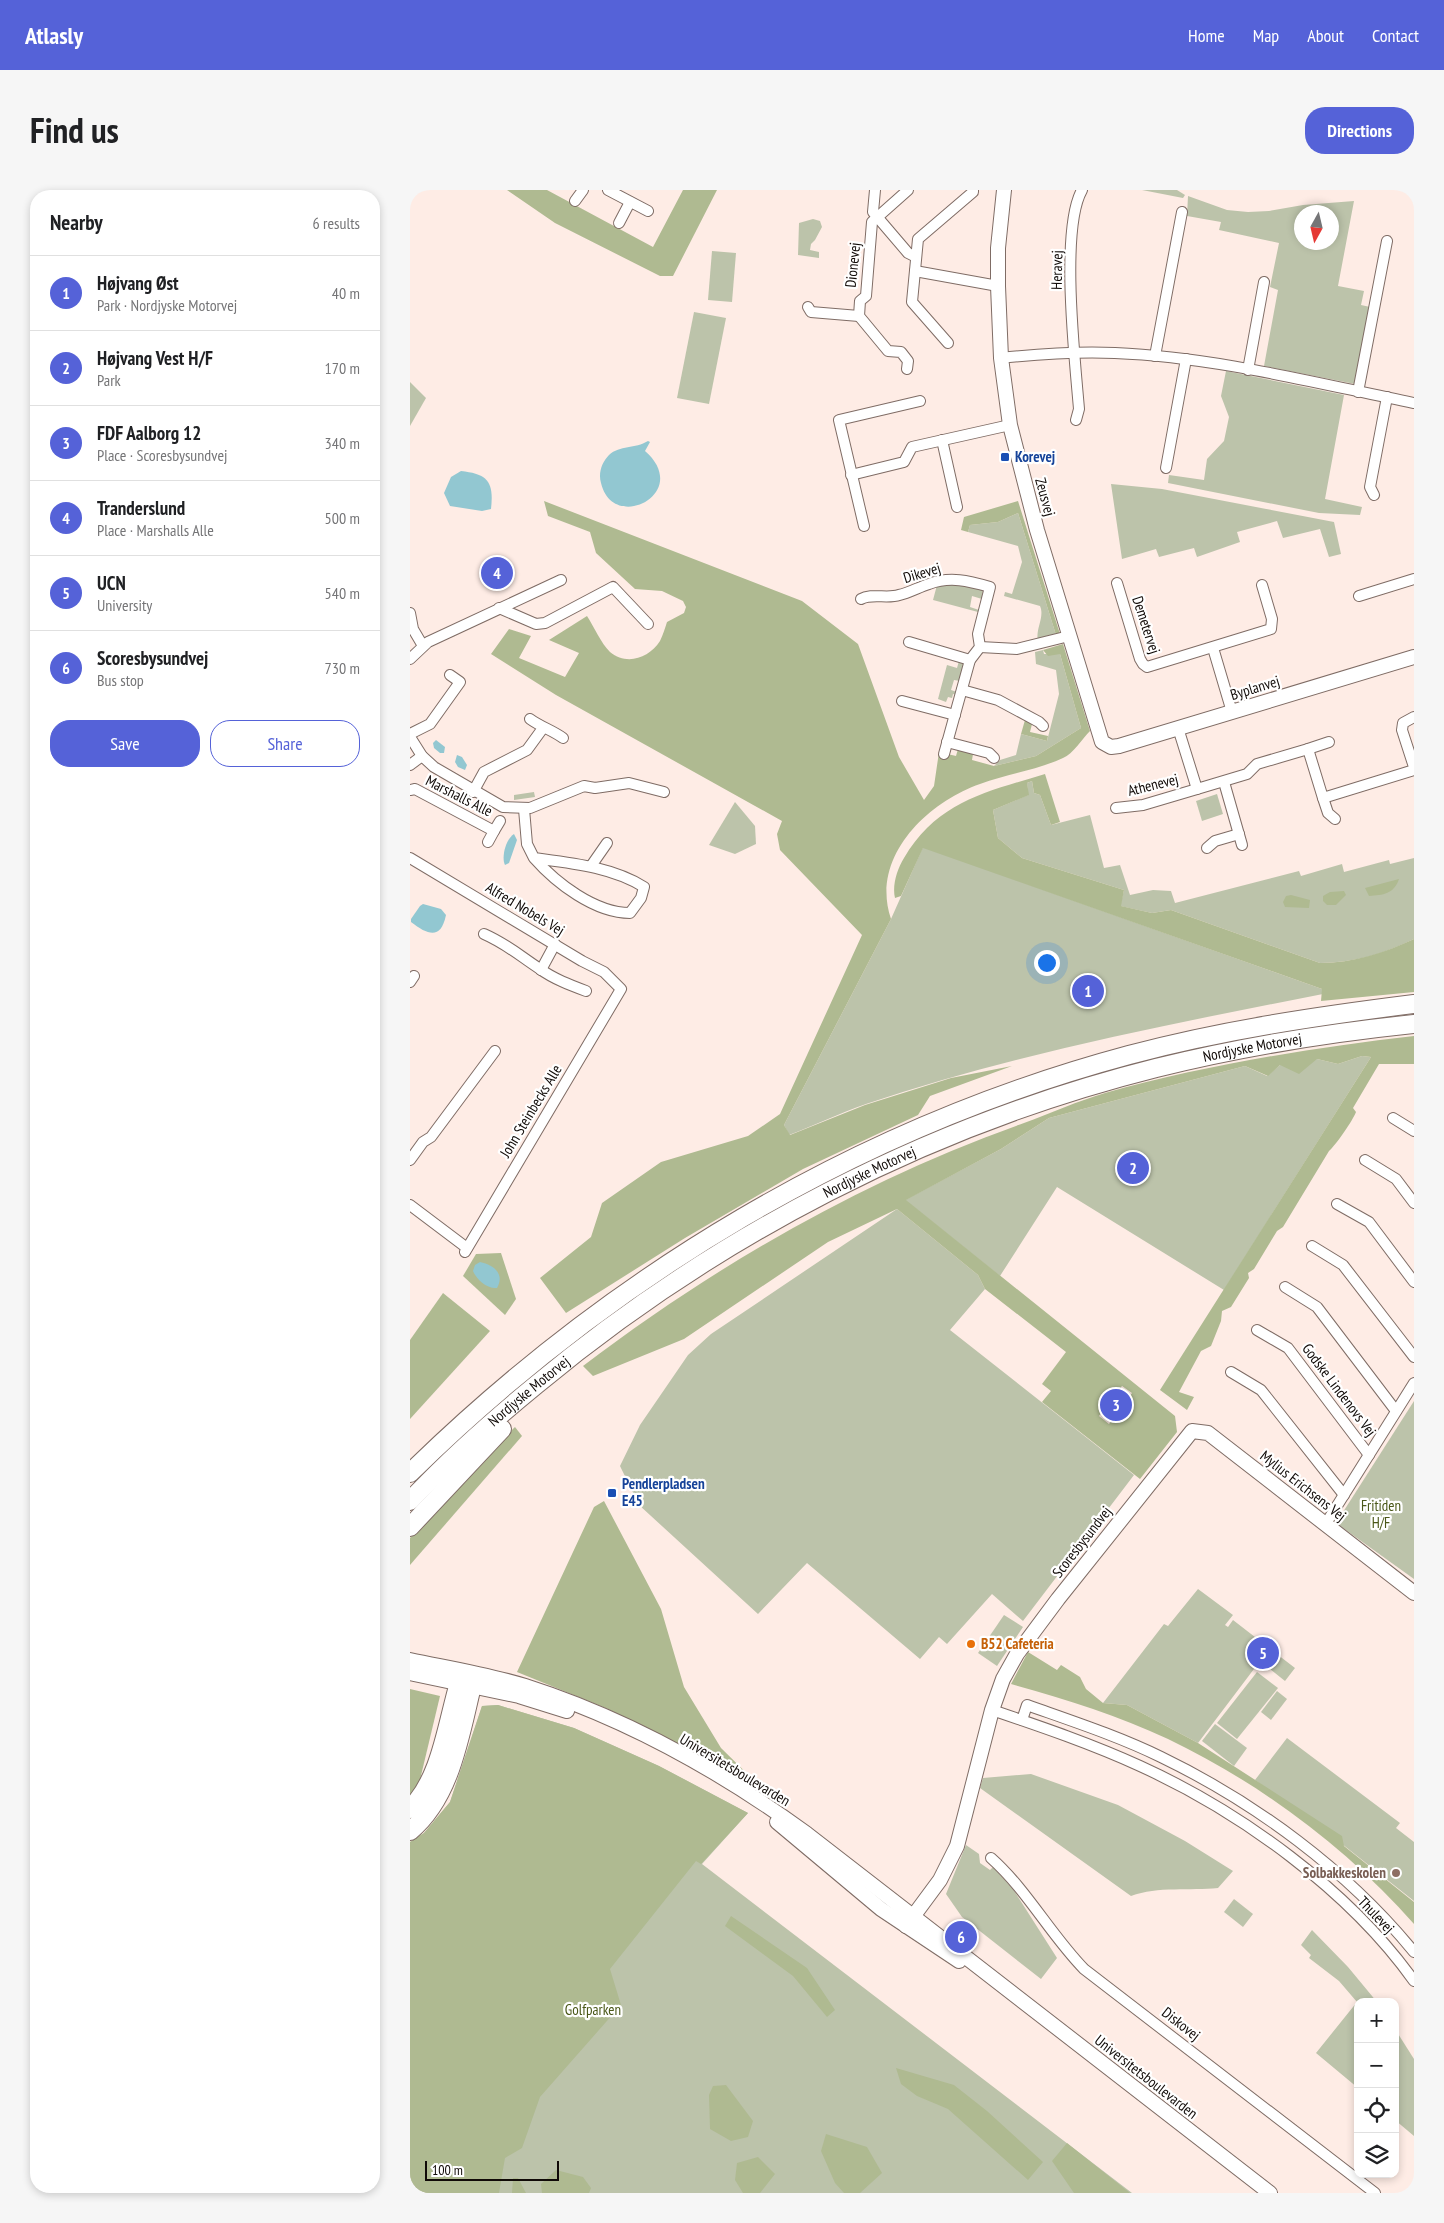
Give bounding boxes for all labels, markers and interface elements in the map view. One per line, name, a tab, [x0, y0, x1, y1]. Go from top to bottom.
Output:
text: Atlasly	[25, 20, 83, 51]
text: Home	[1188, 24, 1225, 47]
text: Map	[1253, 24, 1279, 47]
text: About	[1307, 24, 1344, 47]
text: Contact	[1372, 24, 1419, 47]
text: Find us	[30, 107, 119, 153]
button: Directions	[1305, 107, 1414, 154]
north arrow	[1294, 205, 1339, 250]
text: Nearby	[50, 209, 103, 236]
text: 6 results	[313, 213, 360, 233]
street label: Dionevej	[841, 241, 864, 289]
street label: Heravej	[1047, 250, 1066, 290]
text: Højvang Øst	[97, 271, 179, 295]
text: 1	[62, 283, 70, 303]
text: 40 m	[332, 283, 360, 303]
text: Park · Nordjyske Motorvej	[97, 295, 237, 315]
text: Højvang Vest H/F	[97, 346, 213, 370]
text: 2	[62, 358, 70, 378]
text: 170 m	[325, 358, 360, 378]
text: Park	[97, 370, 121, 390]
text: FDF Aalborg 12	[97, 421, 201, 445]
text: 3	[62, 433, 70, 453]
text: 340 m	[325, 433, 360, 453]
text: Place · Scoresbysundvej	[97, 445, 228, 465]
place label: Korevej	[1015, 447, 1055, 466]
marker: Korevej	[999, 451, 1011, 463]
street label: Zeusvej	[1031, 476, 1060, 518]
text: Tranderslund	[97, 496, 185, 520]
text: 4	[62, 508, 70, 528]
text: 500 m	[325, 508, 360, 528]
text: Place · Marshalls Alle	[97, 520, 214, 540]
pin: 4	[481, 554, 513, 592]
street label: Dikevej	[901, 558, 943, 587]
text: UCN	[97, 571, 126, 595]
text: 5	[62, 583, 70, 603]
text: 540 m	[325, 583, 360, 603]
street label: Demetervej	[1128, 594, 1165, 656]
text: University	[97, 595, 152, 615]
text: Scoresbysundvej	[97, 646, 208, 670]
text: 6	[62, 658, 70, 678]
text: 730 m	[325, 658, 360, 678]
text: Bus stop	[97, 670, 144, 690]
street label: Byplanvej	[1228, 671, 1282, 704]
button: Save	[50, 720, 200, 767]
button: Share	[210, 720, 360, 767]
street label: Athenevej	[1126, 769, 1180, 800]
street label: Marshalls Alle	[423, 771, 496, 820]
street label: Alfred Nobels Vej	[482, 878, 568, 940]
your location	[1034, 950, 1060, 976]
pin: 1	[1072, 972, 1104, 1010]
street label: Nordjyske Motorvej	[1201, 1029, 1303, 1066]
street label: John Steinbecks Alle	[495, 1061, 566, 1161]
street label: Nordjyske Motorvej	[820, 1142, 918, 1202]
pin: 2	[1117, 1149, 1149, 1187]
street label: Godske Lindenovs Vej	[1298, 1339, 1381, 1440]
street label: Nordjyske Motorvej	[484, 1352, 573, 1430]
pin: 3	[1100, 1386, 1132, 1424]
street label: Mylius Erichsens Vej	[1257, 1446, 1350, 1525]
place label: Pendlerpladsen E45	[622, 1474, 705, 1510]
marker: Pendlerpladsen E45	[606, 1487, 618, 1499]
park label: Fritiden H/F	[1361, 1496, 1401, 1532]
street label: Scoresbysundvej	[1048, 1502, 1115, 1581]
place label: B52 Cafeteria	[981, 1634, 1054, 1653]
pin: 5	[1247, 1634, 1279, 1672]
marker: B52 Cafeteria	[965, 1638, 977, 1650]
street label: Universitetsboulevarden	[677, 1729, 794, 1810]
place label: Solbakkeskolen	[1303, 1863, 1386, 1882]
marker: Solbakkeskolen	[1390, 1867, 1402, 1879]
street label: Thulevej	[1354, 1892, 1399, 1937]
pin: 6	[945, 1918, 977, 1956]
map controls	[1354, 1998, 1399, 2178]
button: +	[1354, 1998, 1399, 2043]
park label: Golfparken	[565, 2000, 621, 2019]
street label: Diskovej	[1158, 2003, 1204, 2044]
street label: Universitetsboulevarden	[1091, 2030, 1202, 2123]
button: −	[1354, 2043, 1399, 2088]
button: locate	[1354, 2088, 1399, 2133]
button: layers	[1354, 2133, 1399, 2178]
scale bar	[425, 2158, 559, 2181]
text: 100 m	[432, 2161, 463, 2179]

